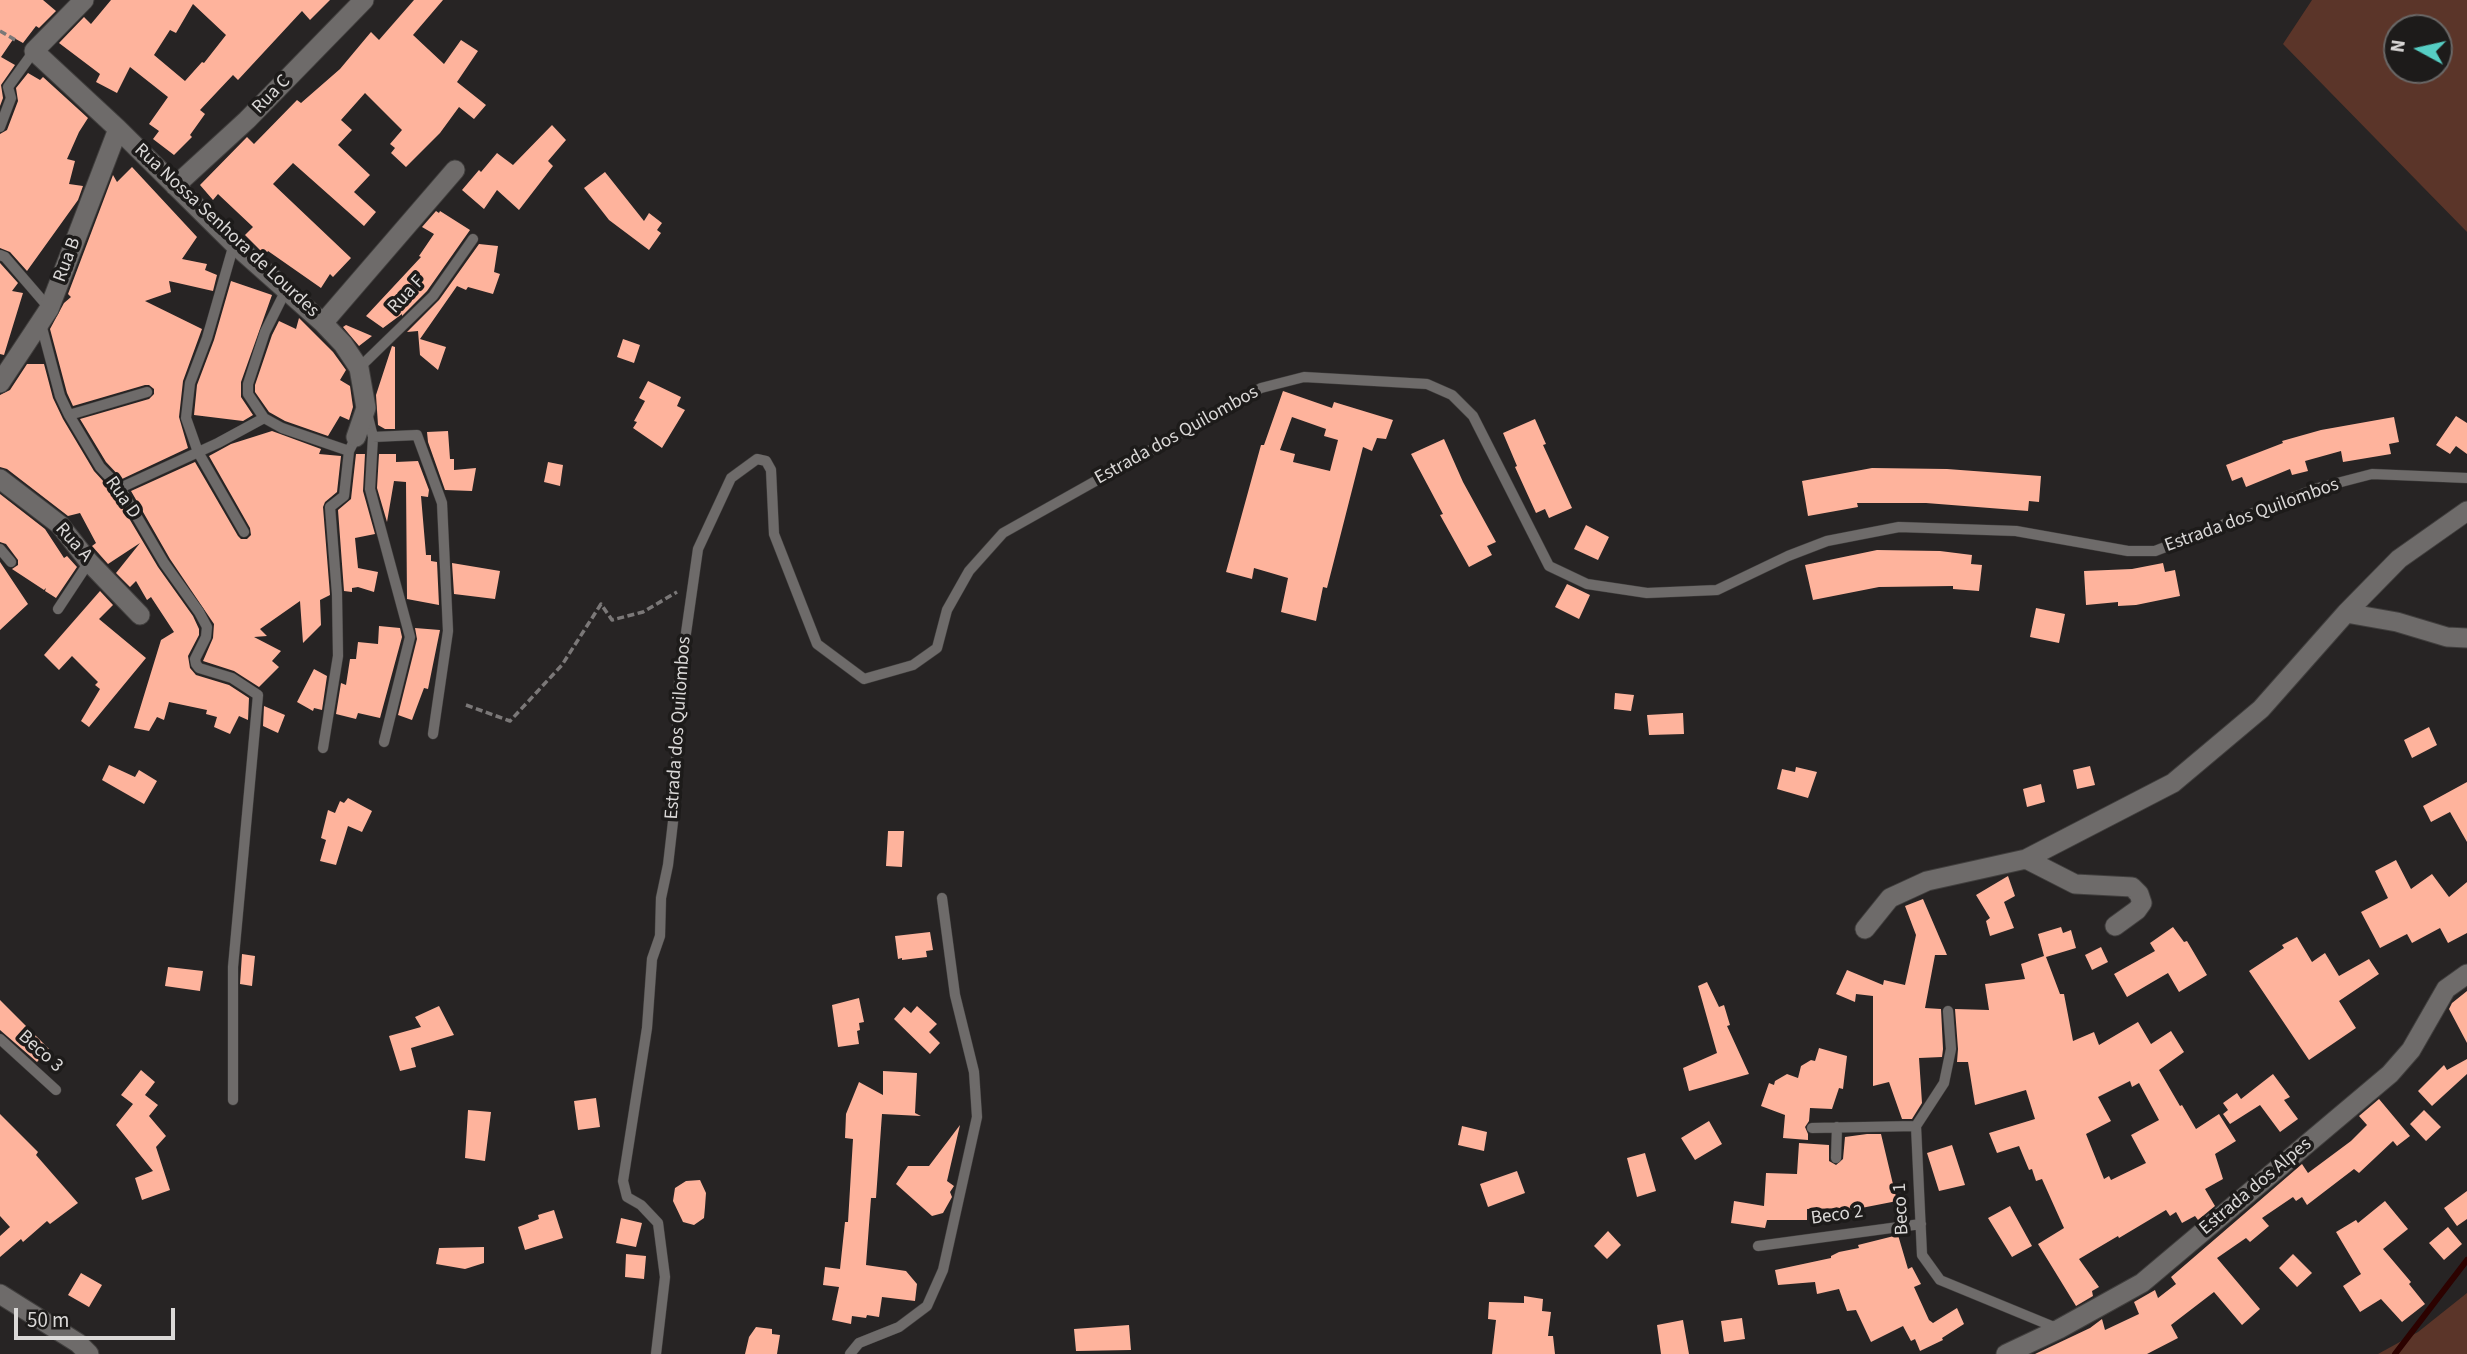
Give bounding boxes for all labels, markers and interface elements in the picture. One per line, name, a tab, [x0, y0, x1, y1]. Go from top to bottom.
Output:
north arrow	[2383, 14, 2453, 84]
text: N	[2384, 38, 2413, 54]
street label: Rua C	[248, 71, 296, 119]
street label: Rua Nossa Senhora de Lourdes	[129, 139, 323, 323]
street label: Rua B	[49, 235, 87, 285]
street label: Rua F	[384, 271, 430, 319]
street label: Estrada dos Quilombos	[1091, 382, 1263, 490]
street label: Rua D	[99, 473, 145, 523]
street label: Estrada dos Quilombos	[2162, 474, 2342, 558]
street label: Rua A	[50, 519, 96, 567]
street label: Estrada dos Quilombos	[661, 636, 697, 820]
street label: Beco 3	[13, 1026, 67, 1078]
street label: Estrada dos Alpes	[2195, 1133, 2317, 1241]
street label: Beco 1	[1889, 1182, 1915, 1236]
street label: Beco 2	[1809, 1201, 1865, 1231]
scale bar	[18, 1294, 178, 1338]
text: 50 m	[27, 1305, 69, 1335]

